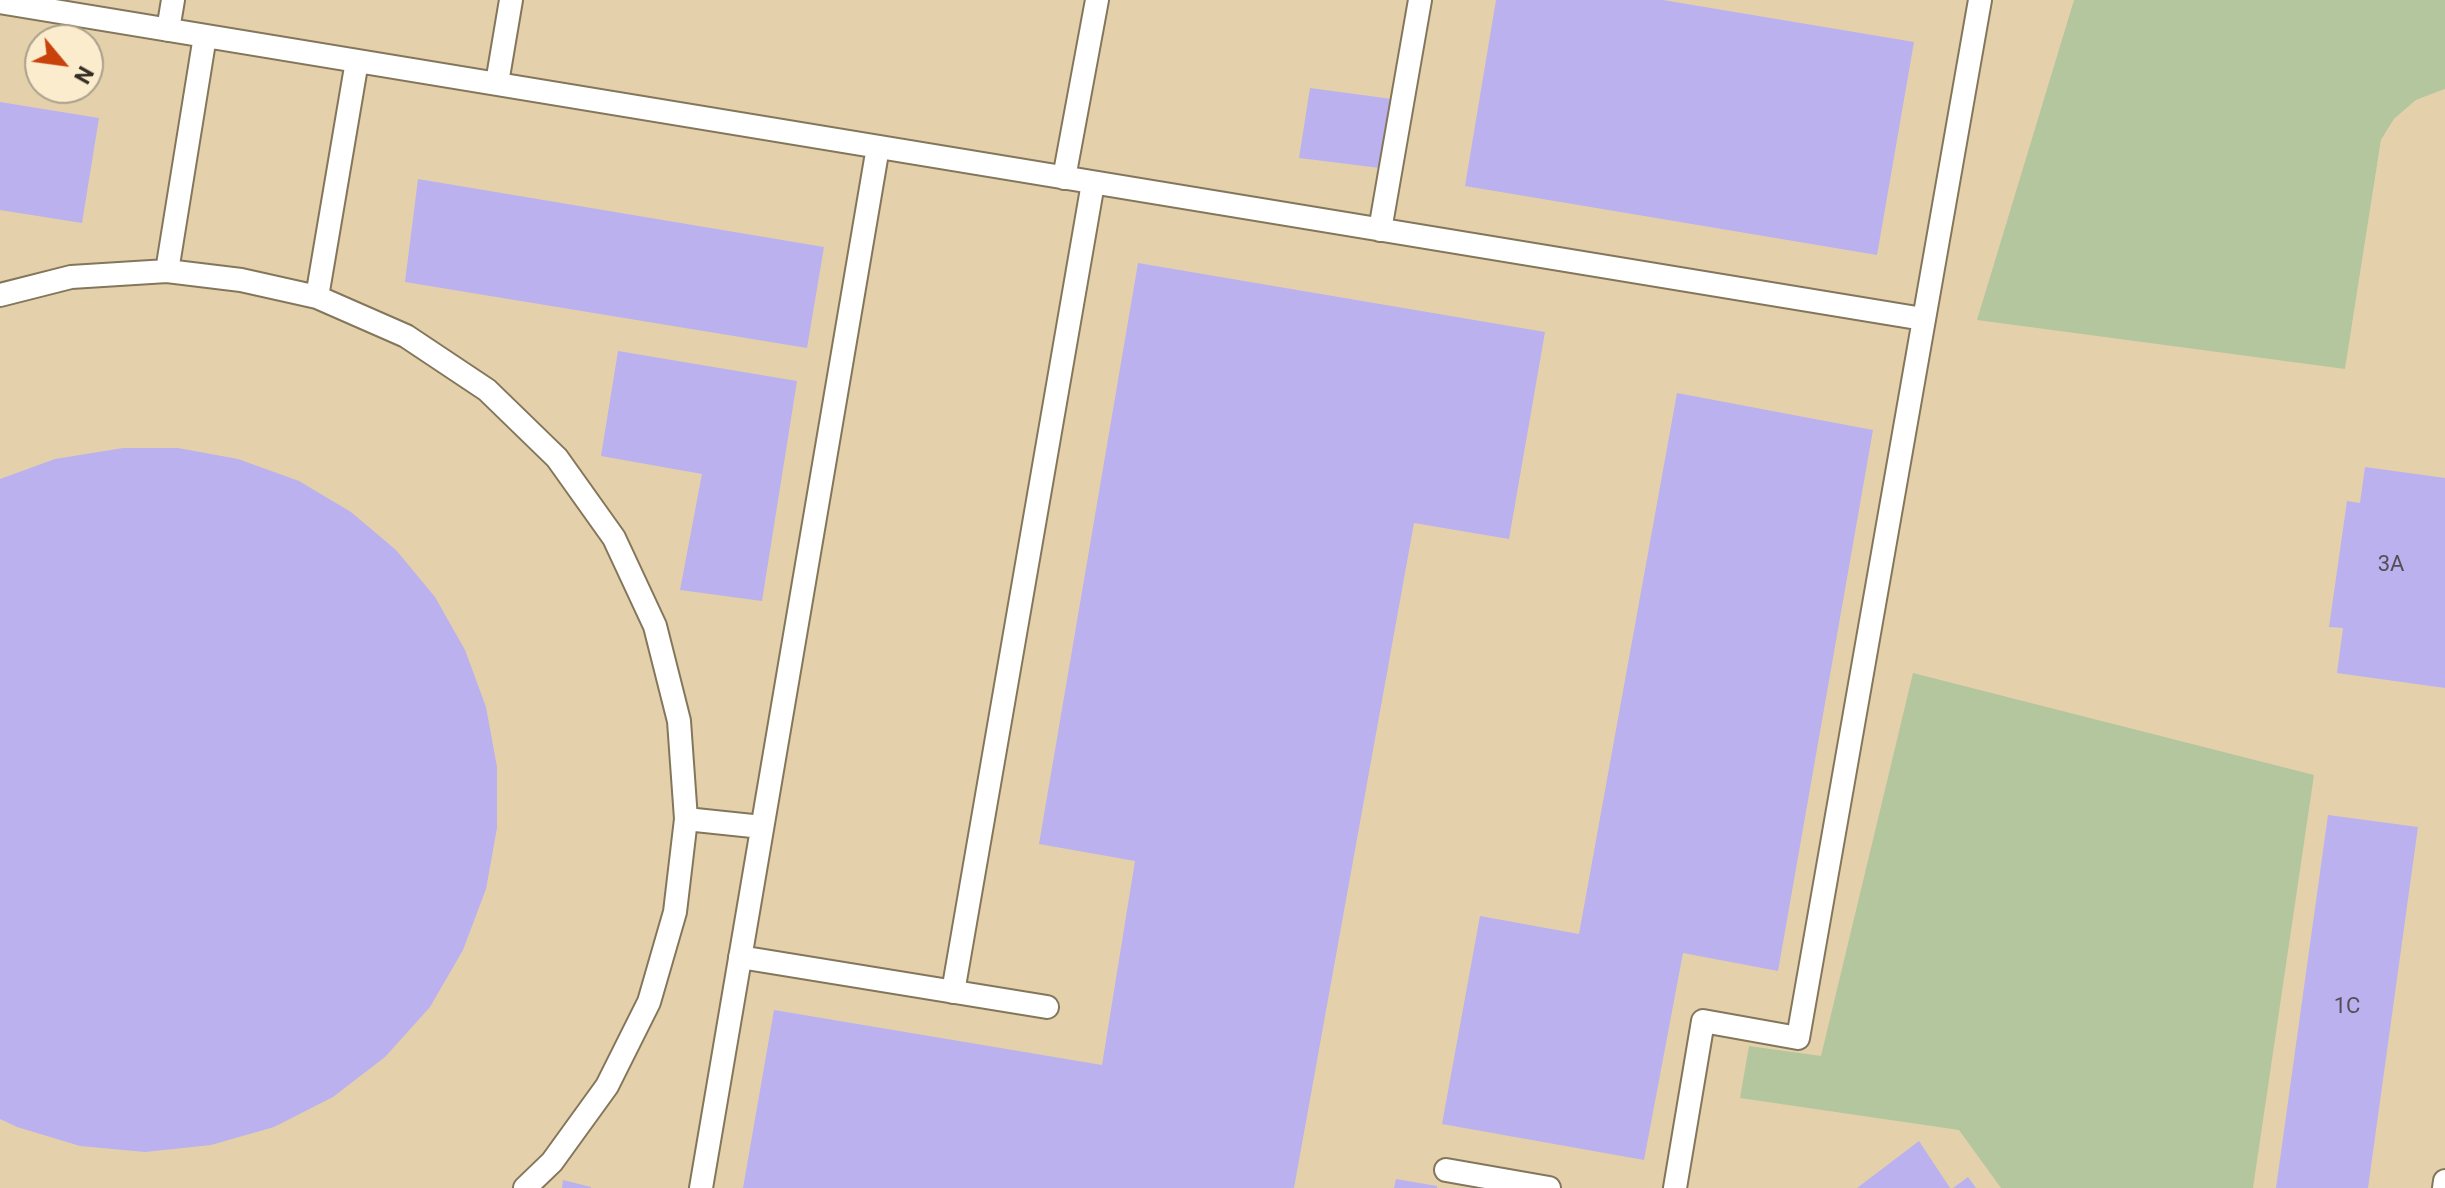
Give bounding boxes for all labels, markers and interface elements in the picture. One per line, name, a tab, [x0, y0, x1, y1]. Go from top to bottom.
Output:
north arrow	[24, 24, 104, 104]
text: N	[69, 62, 98, 88]
house number: 3A	[2378, 552, 2404, 578]
house number: 1C	[2334, 994, 2360, 1020]

